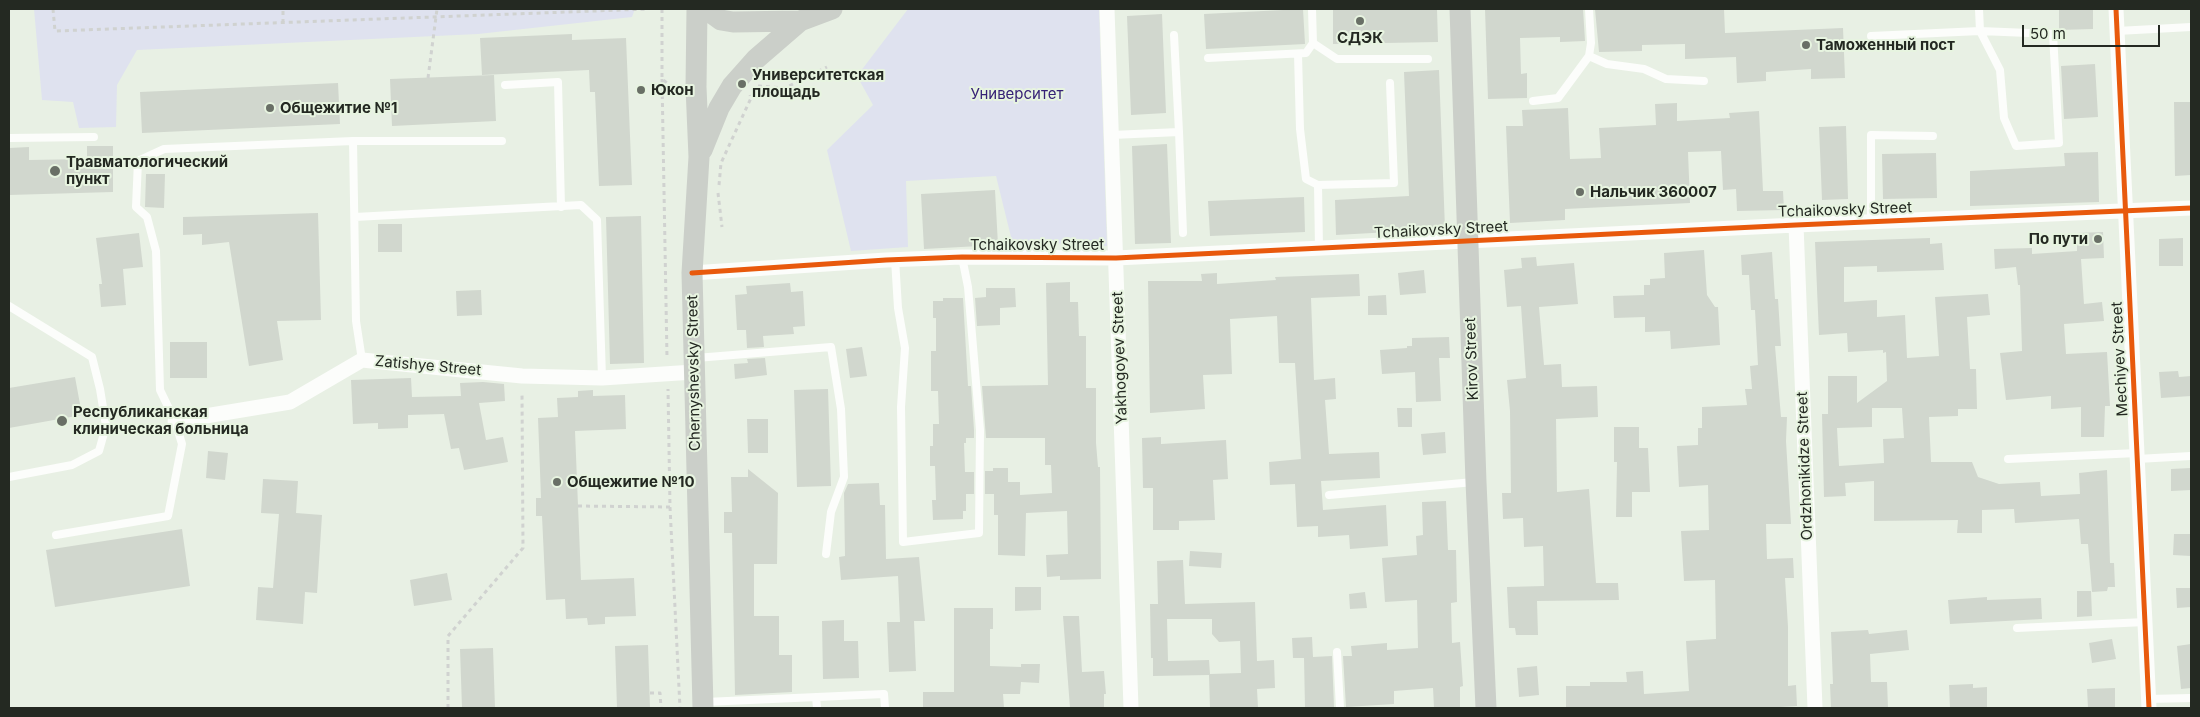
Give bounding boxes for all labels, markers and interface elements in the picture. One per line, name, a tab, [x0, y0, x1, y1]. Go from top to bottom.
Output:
marker: СДЭК	[1354, 15, 1366, 27]
scale bar	[2025, 15, 2162, 47]
text: 50 m	[2030, 24, 2066, 43]
place label: СДЭК	[1337, 29, 1383, 47]
place label: Таможенный пост	[1816, 36, 1955, 54]
marker: Таможенный пост	[1800, 39, 1812, 51]
place label: Университетская площадь	[752, 66, 884, 101]
marker: Университетская площадь	[736, 78, 748, 90]
place label: Юкон	[651, 81, 694, 99]
marker: Юкон	[635, 84, 647, 96]
park label: Университет	[971, 85, 1063, 103]
place label: Общежитие №1	[280, 99, 397, 117]
marker: Общежитие №1	[264, 102, 276, 114]
place label: Травматологический пункт	[66, 153, 228, 188]
marker: Травматологический пункт	[48, 164, 62, 178]
place label: Нальчик 360007	[1590, 183, 1717, 201]
marker: Нальчик 360007	[1574, 186, 1586, 198]
street label: Tchaikovsky Street	[1778, 199, 1912, 221]
street label: Tchaikovsky Street	[1374, 218, 1508, 242]
place label: По пути	[2029, 230, 2088, 248]
marker: По пути	[2092, 233, 2104, 245]
street label: Tchaikovsky Street	[970, 236, 1104, 254]
street label: Yakhogoyev Street	[1109, 291, 1131, 425]
street label: Chernyshevsky Street	[684, 295, 704, 451]
street label: Mechiyev Street	[2108, 301, 2132, 417]
street label: Kirov Street	[1462, 317, 1482, 401]
street label: Zatishye Street	[374, 352, 482, 380]
street label: Ordzhonikidze Street	[1793, 391, 1817, 541]
place label: Республиканская клиническая больница	[73, 403, 249, 438]
marker: Республиканская клиническая больница	[55, 414, 69, 428]
place label: Общежитие №10	[567, 473, 695, 491]
marker: Общежитие №10	[551, 476, 563, 488]

